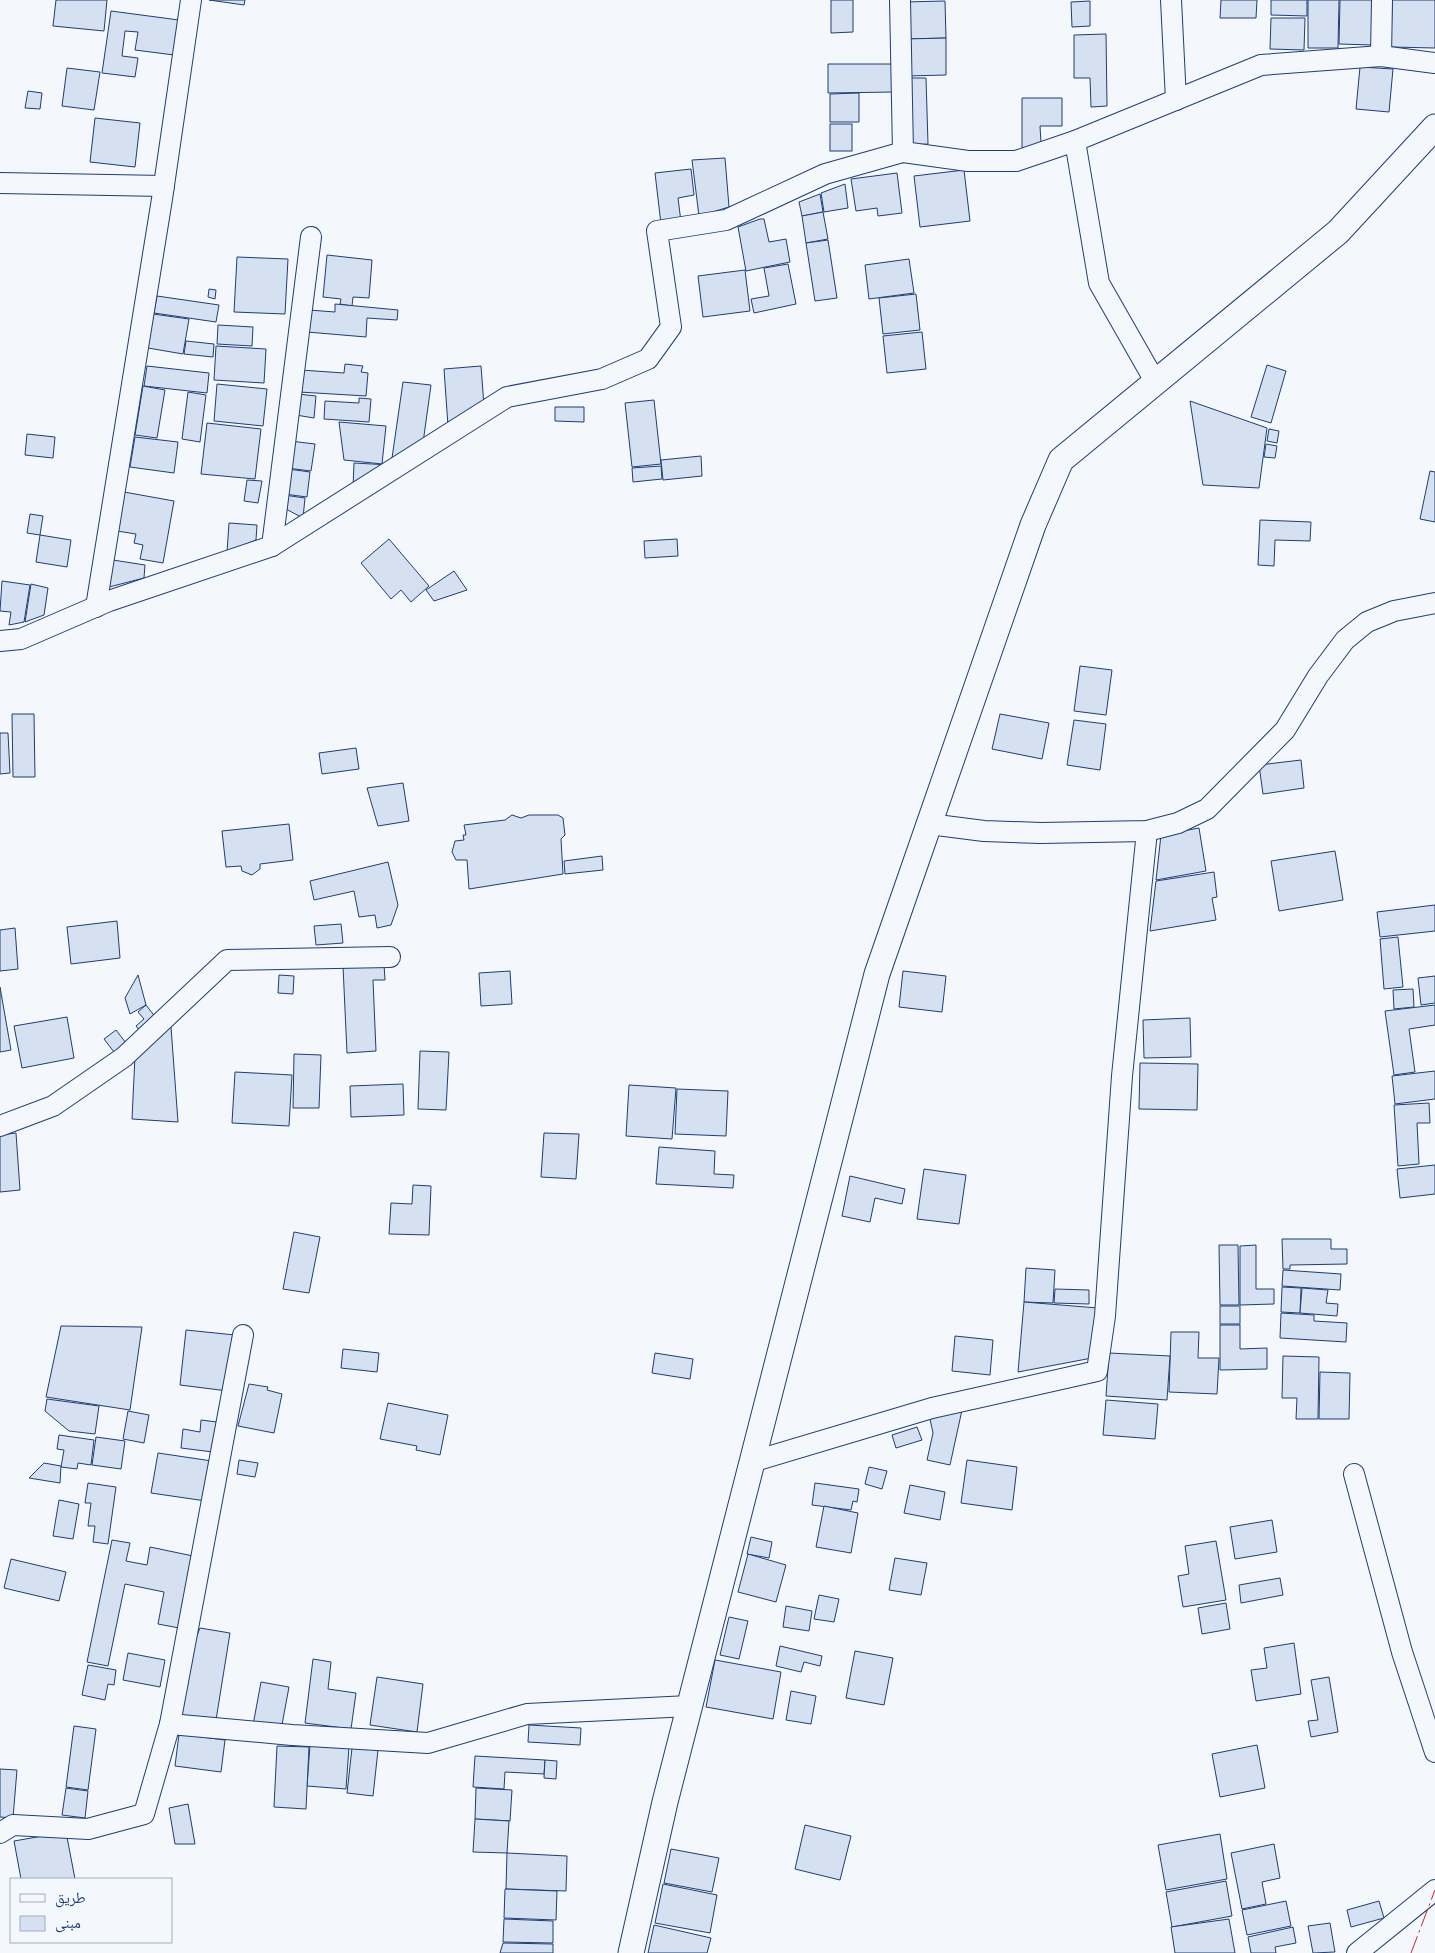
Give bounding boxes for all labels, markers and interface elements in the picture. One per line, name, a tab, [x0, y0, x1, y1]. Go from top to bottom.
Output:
legend	[10, 1878, 172, 1943]
text: طريق	[55, 1889, 86, 1908]
text: مبنى	[55, 1914, 81, 1933]

